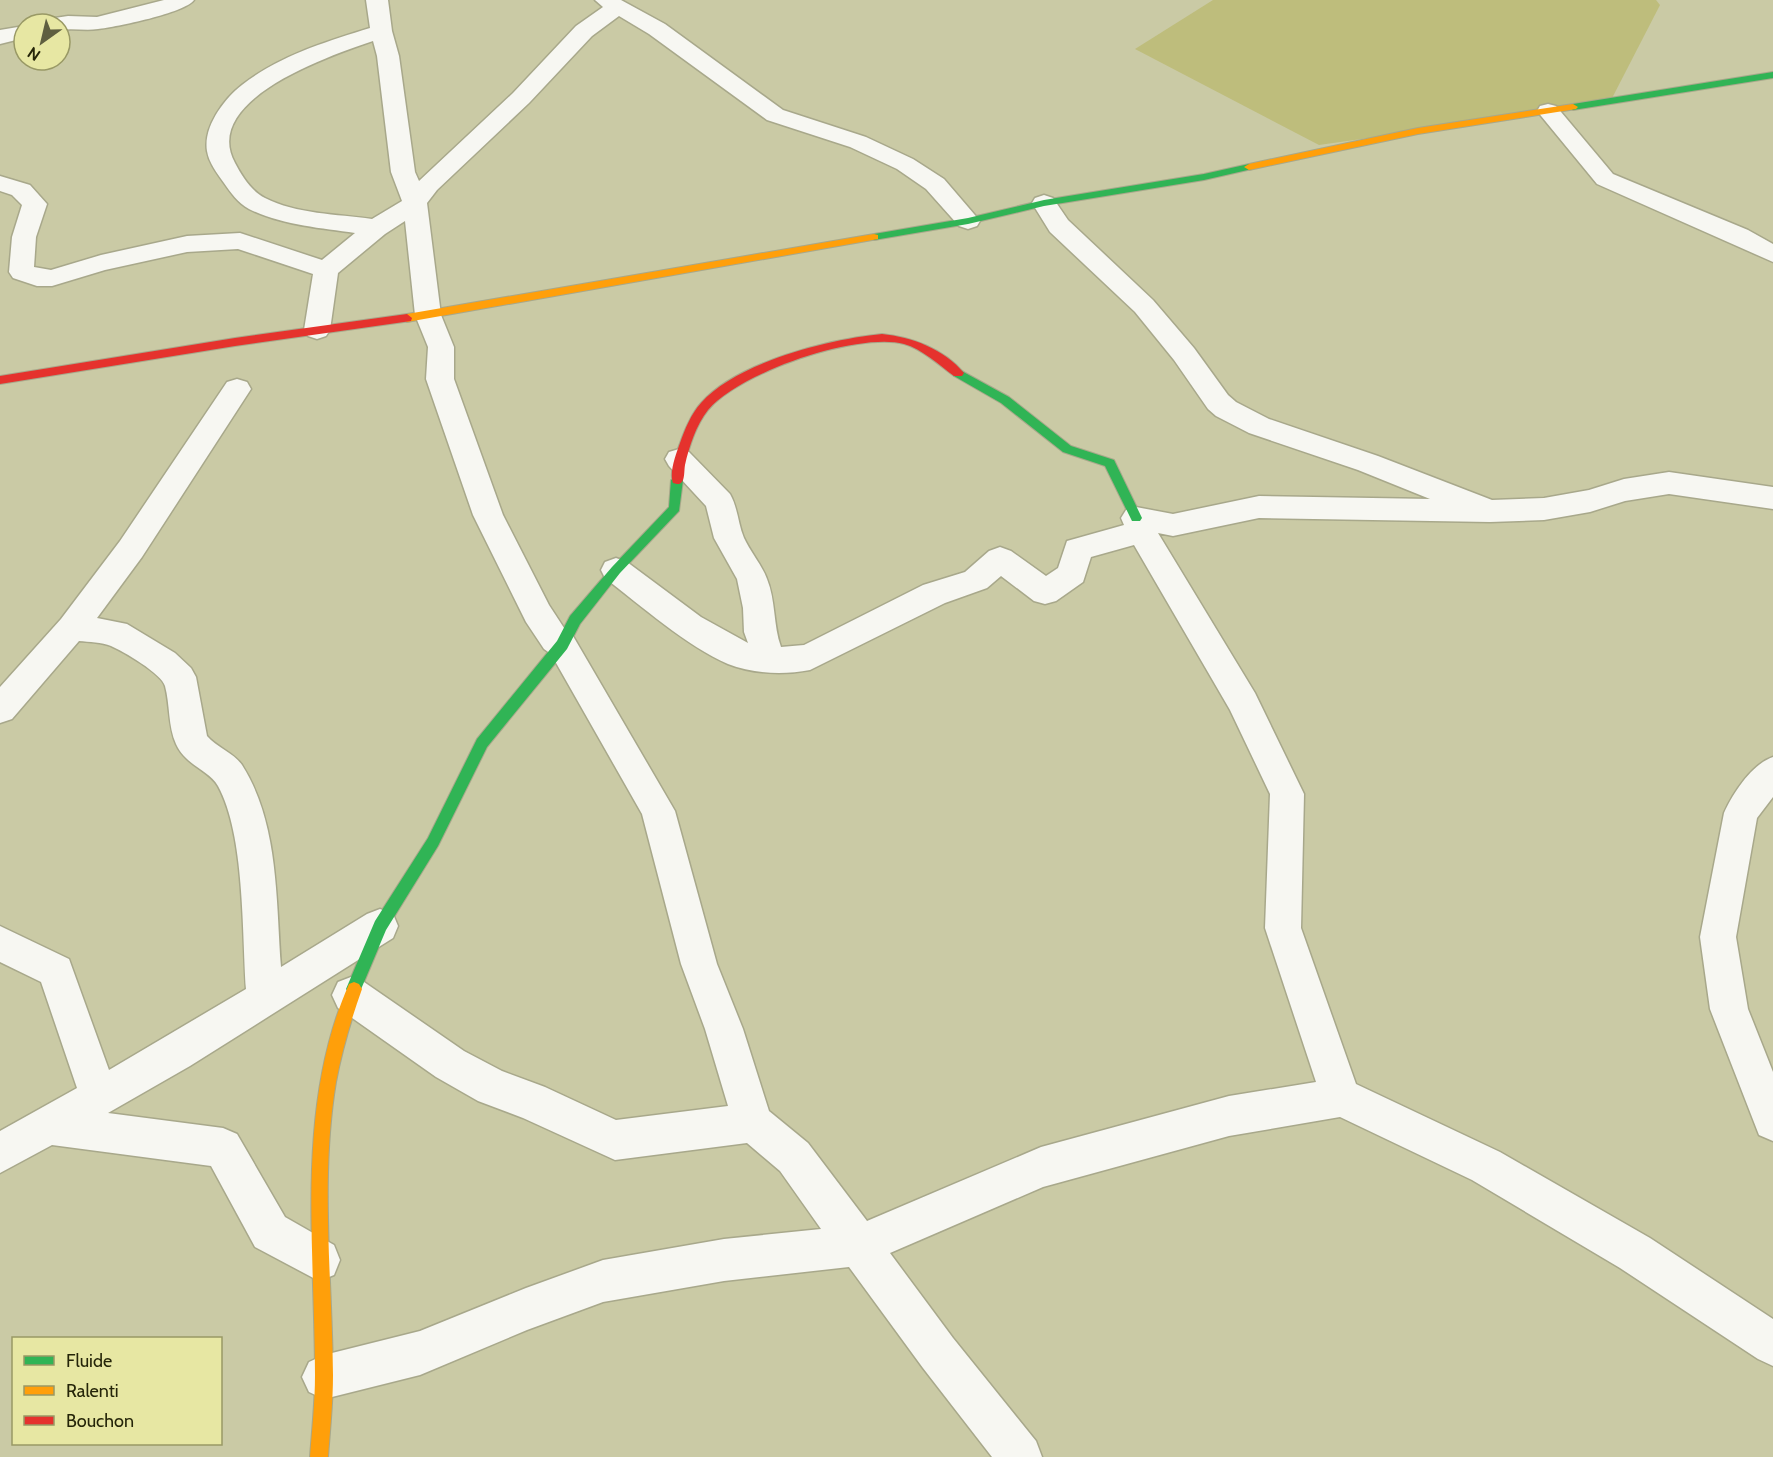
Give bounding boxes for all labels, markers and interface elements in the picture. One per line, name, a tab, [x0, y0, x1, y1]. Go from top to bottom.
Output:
north arrow	[12, 12, 72, 72]
text: N	[24, 43, 44, 65]
legend	[12, 1337, 222, 1445]
text: Fluide	[66, 1350, 112, 1372]
text: Ralenti	[66, 1380, 119, 1402]
text: Bouchon	[66, 1410, 134, 1432]

